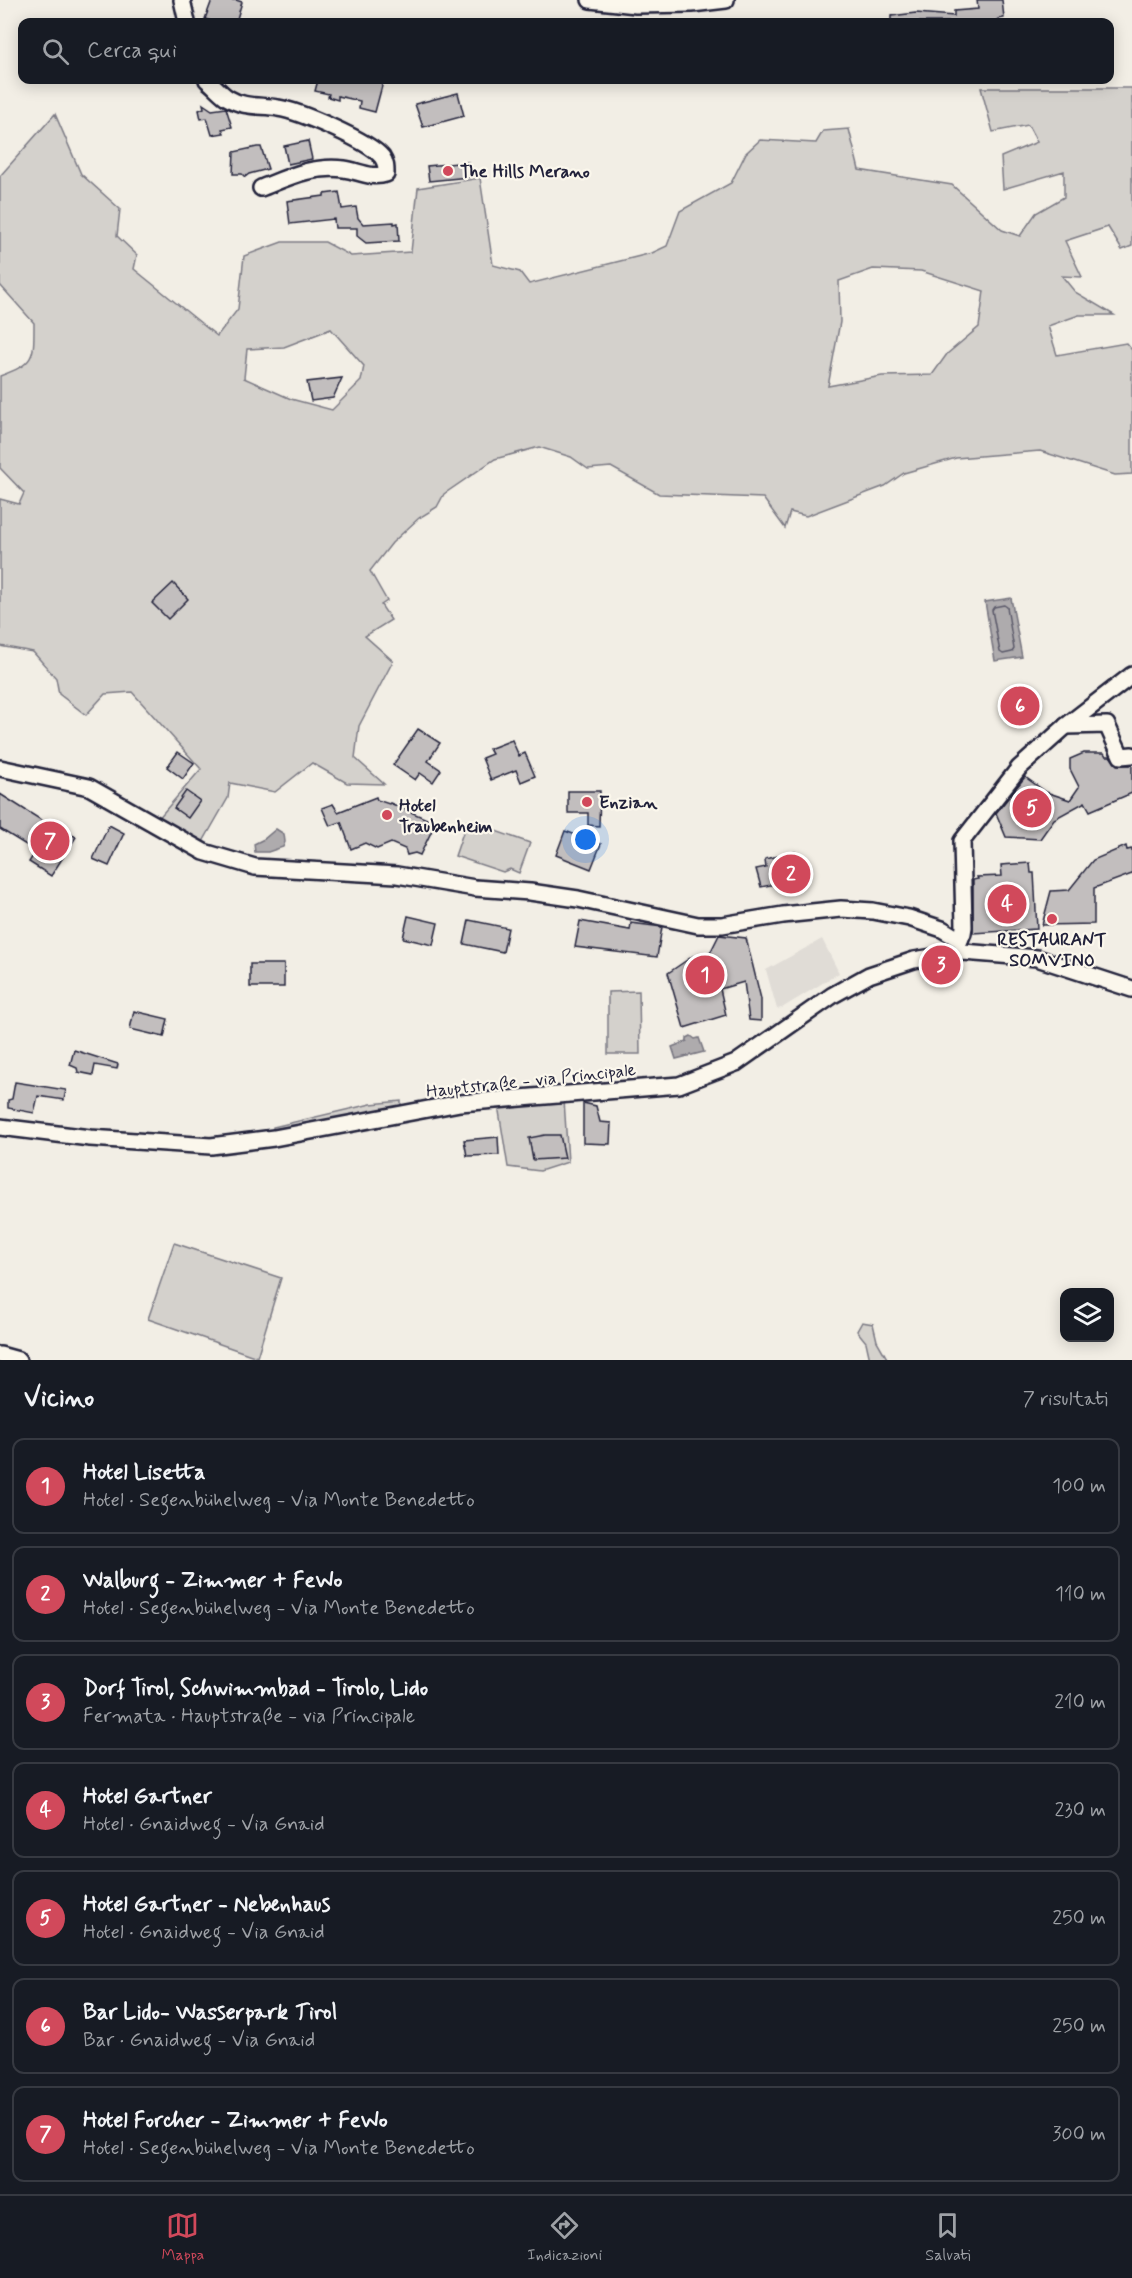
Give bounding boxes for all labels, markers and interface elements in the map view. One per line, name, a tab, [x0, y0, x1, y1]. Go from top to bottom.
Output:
search box	[18, 18, 1114, 84]
icon: search	[39, 35, 72, 68]
text: Cerca qui	[87, 37, 177, 65]
place label: The Hills Merano	[460, 160, 590, 184]
marker: The Hills Merano	[441, 164, 455, 178]
pin: 6	[1000, 684, 1040, 728]
pin: 5	[1012, 786, 1052, 830]
place label: Enzian	[599, 791, 658, 815]
place label: Hotel Traubenheim	[399, 794, 493, 839]
marker: Enzian	[580, 795, 594, 809]
marker: Hotel Traubenheim	[380, 808, 394, 822]
pin: 7	[31, 818, 70, 864]
your location	[571, 825, 600, 854]
pin: 2	[772, 852, 810, 896]
pin: 4	[988, 882, 1026, 926]
marker: RESTAURANT SOMVINO	[1045, 912, 1059, 926]
place label: RESTAURANT SOMVINO	[997, 928, 1107, 973]
pin: 3	[922, 942, 960, 988]
pin: 1	[686, 952, 724, 998]
street label: Hauptstraße - via Principale	[425, 1058, 637, 1104]
map controls	[1060, 1288, 1114, 1342]
button: layers	[1060, 1288, 1114, 1342]
text: Vicino	[24, 1382, 94, 1416]
text: 7 risultati	[1023, 1386, 1108, 1413]
text: Hotel Lisetta	[83, 1459, 206, 1487]
text: 1	[41, 1473, 50, 1500]
text: 100 m	[1052, 1473, 1106, 1500]
text: Hotel · Segenbühelweg - Via Monte Benedetto	[83, 1487, 475, 1514]
text: Walburg - Zimmer + FeWo	[83, 1567, 342, 1595]
text: 2	[41, 1581, 50, 1608]
text: 110 m	[1055, 1581, 1106, 1608]
text: Hotel · Segenbühelweg - Via Monte Benedetto	[83, 1595, 475, 1622]
text: Dorf Tirol, Schwimmbad - Tirolo, Lido	[83, 1675, 428, 1703]
text: 3	[41, 1689, 50, 1716]
text: 210 m	[1054, 1689, 1106, 1716]
text: Fermata · Hauptstraße - via Principale	[83, 1703, 415, 1730]
text: Hotel Gartner	[83, 1783, 212, 1811]
text: 4	[40, 1797, 51, 1824]
text: 230 m	[1054, 1797, 1106, 1824]
text: Hotel · Gnaidweg - Via Gnaid	[83, 1811, 325, 1838]
text: Hotel Gartner - Nebenhaus	[83, 1891, 330, 1919]
text: 5	[40, 1905, 52, 1932]
text: 250 m	[1052, 1905, 1106, 1932]
text: Hotel · Gnaidweg - Via Gnaid	[83, 1919, 325, 1946]
text: Bar Lido- Wasserpark Tirol	[83, 1999, 337, 2027]
text: 6	[40, 2013, 51, 2040]
text: 250 m	[1052, 2013, 1106, 2040]
text: Bar · Gnaidweg - Via Gnaid	[83, 2027, 315, 2054]
text: Hotel Forcher - Zimmer + FeWo	[83, 2107, 388, 2135]
text: 7	[39, 2121, 52, 2148]
text: 300 m	[1052, 2121, 1106, 2148]
text: Hotel · Segenbühelweg - Via Monte Benedetto	[83, 2135, 475, 2162]
tab: Mappa	[162, 2209, 204, 2266]
tab: Indicazioni	[527, 2209, 602, 2266]
tab: Salvati	[925, 2209, 970, 2266]

